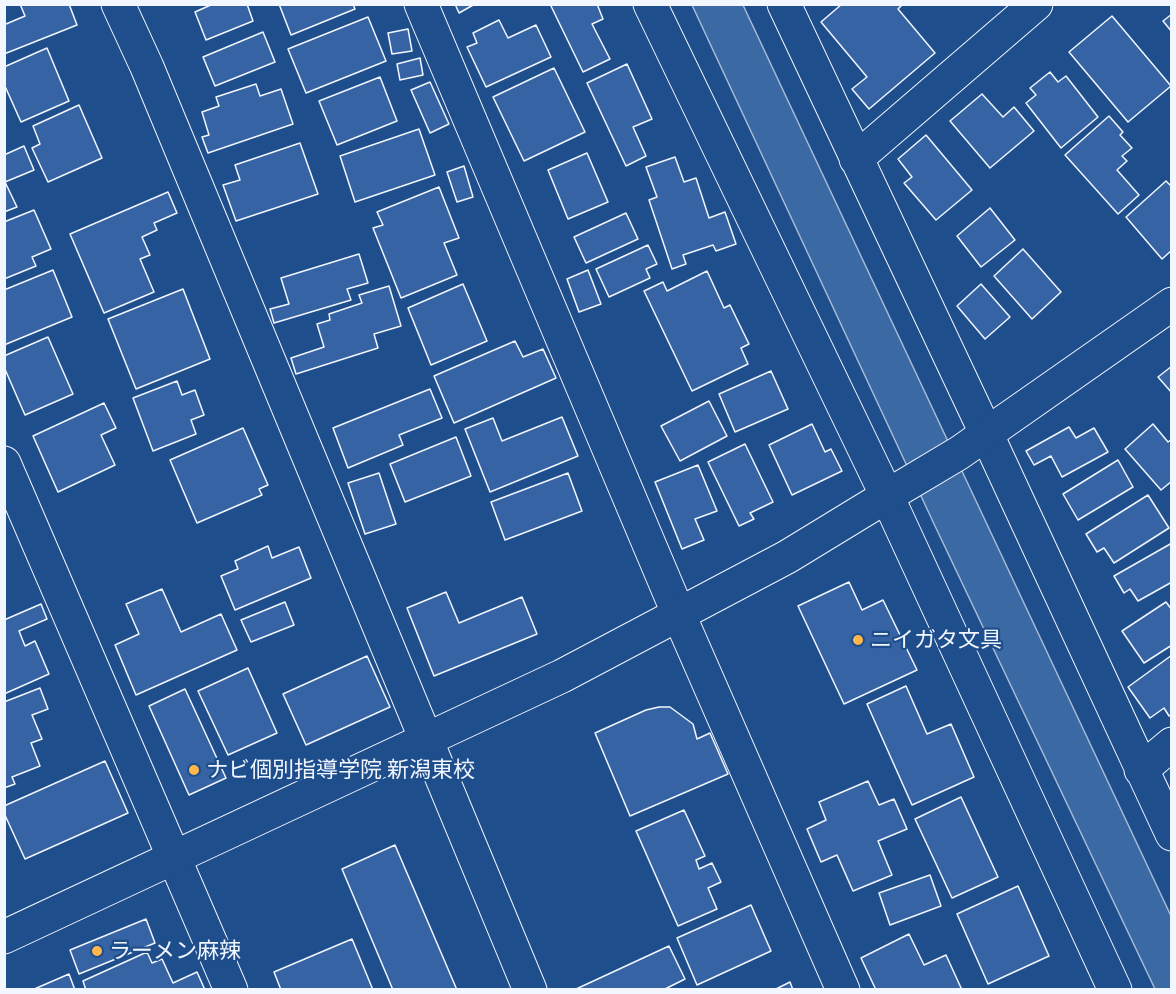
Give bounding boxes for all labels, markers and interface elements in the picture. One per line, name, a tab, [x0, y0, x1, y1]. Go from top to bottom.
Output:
place label: ニイガタ文具	[870, 627, 1002, 653]
marker: ニイガタ文具	[851, 633, 865, 647]
place label: ナビ個別指導学院 新潟東校	[206, 757, 475, 783]
marker: ナビ個別指導学院 新潟東校	[187, 763, 201, 777]
place label: ラーメン麻辣	[109, 938, 241, 964]
marker: ラーメン麻辣	[90, 944, 104, 958]

